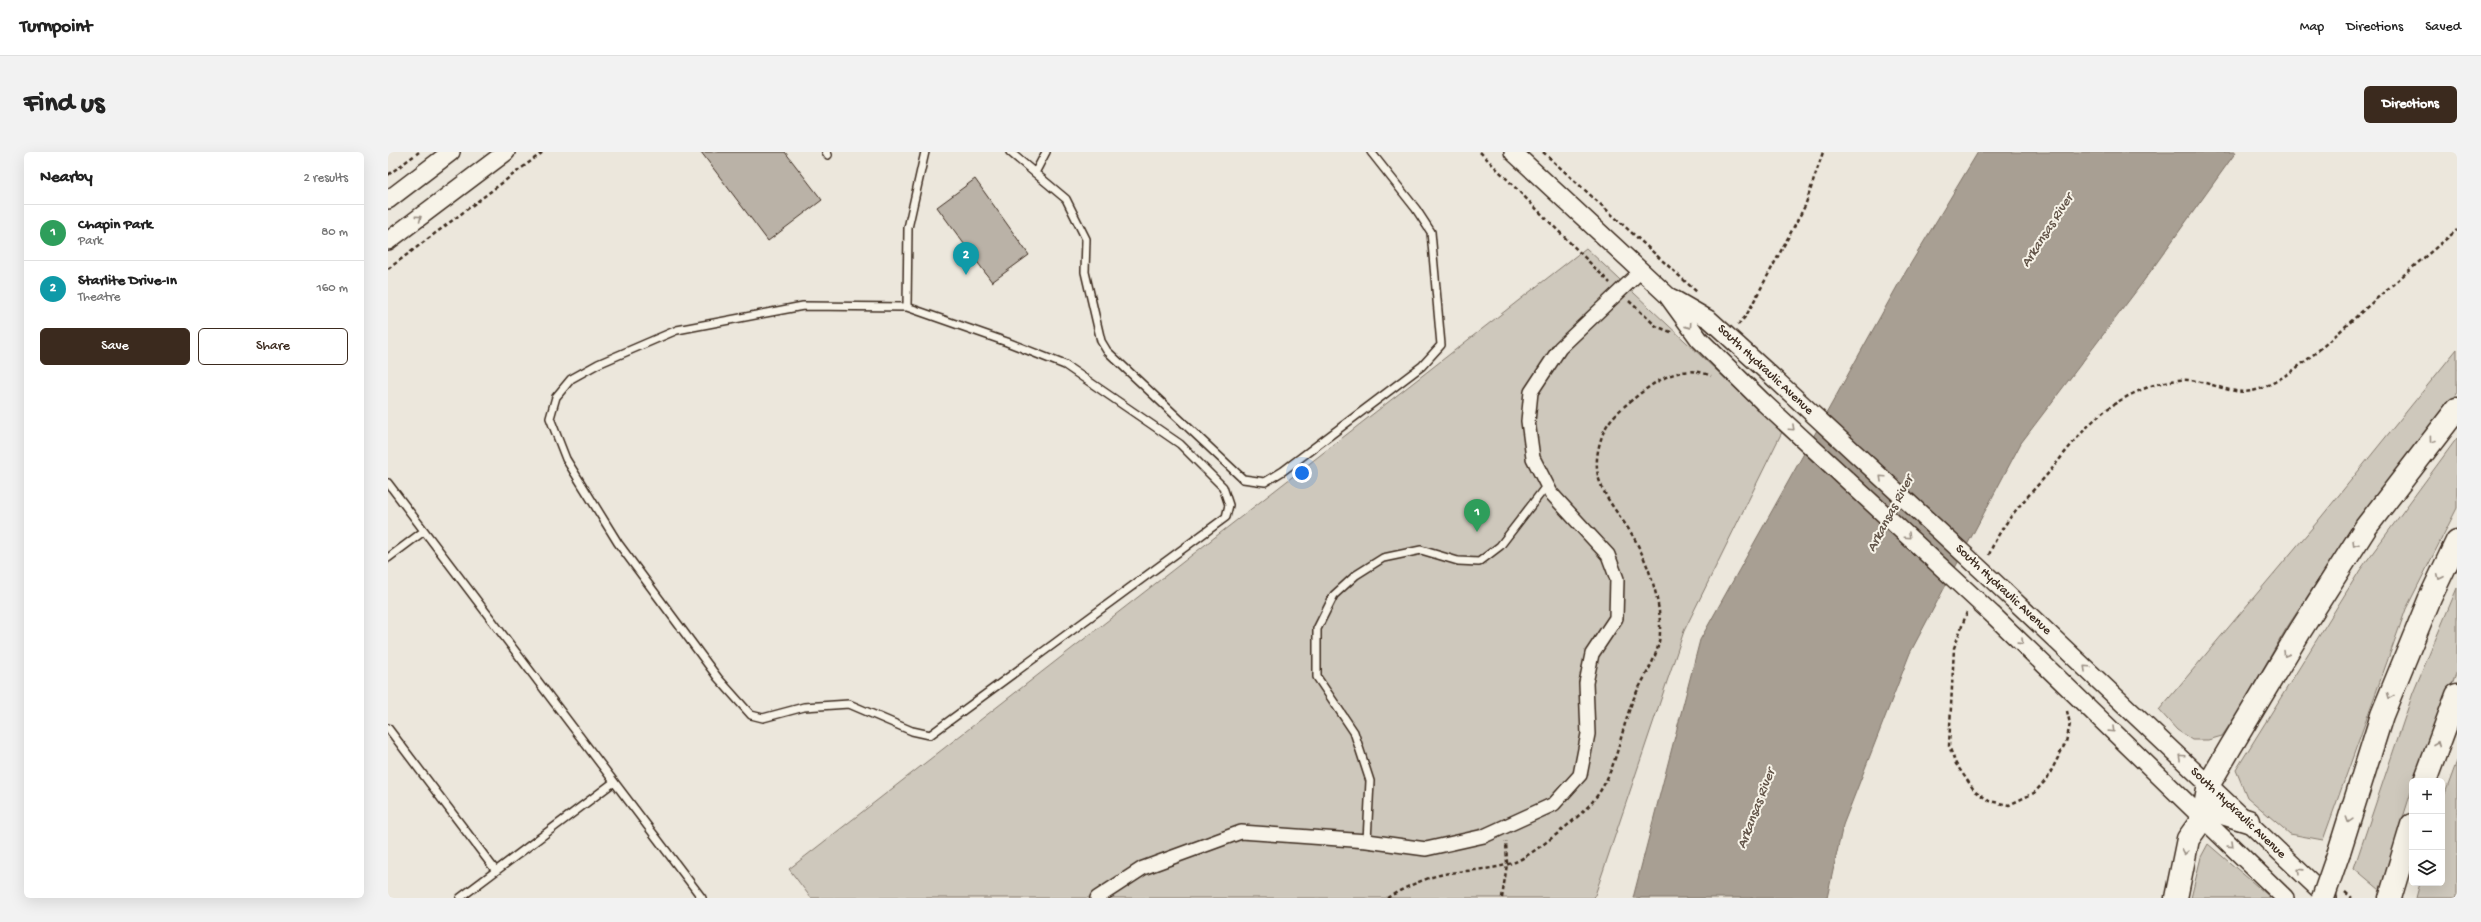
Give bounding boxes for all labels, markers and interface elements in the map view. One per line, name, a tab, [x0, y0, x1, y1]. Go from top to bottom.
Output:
text: Turnpoint	[20, 16, 92, 39]
text: Map	[2300, 19, 2324, 36]
text: Directions	[2346, 19, 2403, 36]
text: Saved	[2425, 19, 2461, 36]
button: Directions	[2364, 86, 2457, 123]
text: Find us	[24, 88, 104, 121]
text: Nearby	[40, 168, 93, 188]
text: 2 results	[303, 171, 348, 186]
water label: Arkansas River	[2018, 189, 2080, 271]
text: Chapin Park	[78, 216, 152, 234]
one-way arrow	[415, 216, 422, 223]
text: 1	[50, 225, 56, 240]
text: 80 m	[321, 225, 348, 240]
text: Park	[78, 234, 103, 249]
pin: 2	[953, 242, 979, 275]
text: Starlite Drive-In	[78, 272, 177, 290]
text: 2	[50, 281, 56, 296]
text: 160 m	[316, 281, 348, 296]
text: Theatre	[78, 290, 121, 305]
one-way arrow	[1684, 322, 1691, 329]
street label: South Hydraulic Avenue	[1714, 322, 1816, 419]
button: Save	[40, 328, 190, 365]
button: Share	[198, 328, 348, 365]
one-way arrow	[1787, 424, 1795, 431]
one-way arrow	[2430, 435, 2437, 442]
your location	[1292, 463, 1312, 483]
water label: Arkansas River	[1864, 470, 1920, 555]
one-way arrow	[1879, 475, 1887, 483]
pin: 1	[1464, 499, 1490, 532]
one-way arrow	[1903, 531, 1911, 538]
one-way arrow	[2352, 540, 2360, 547]
street label: South Hydraulic Avenue	[1952, 542, 2054, 639]
one-way arrow	[2437, 572, 2445, 580]
one-way arrow	[2016, 637, 2024, 645]
one-way arrow	[2283, 650, 2290, 657]
one-way arrow	[2083, 665, 2091, 673]
one-way arrow	[2387, 692, 2395, 700]
one-way arrow	[2107, 725, 2115, 733]
one-way arrow	[2433, 741, 2441, 748]
one-way arrow	[2178, 754, 2186, 762]
water label: Arkansas River	[1734, 764, 1781, 851]
street label: South Hydraulic Avenue	[2187, 764, 2289, 862]
map controls	[2409, 778, 2445, 886]
button: +	[2409, 778, 2445, 814]
button: −	[2409, 814, 2445, 850]
one-way arrow	[2345, 816, 2354, 823]
one-way arrow	[2226, 840, 2234, 848]
one-way arrow	[2181, 849, 2190, 855]
button: layers	[2409, 850, 2445, 886]
one-way arrow	[2297, 868, 2305, 876]

